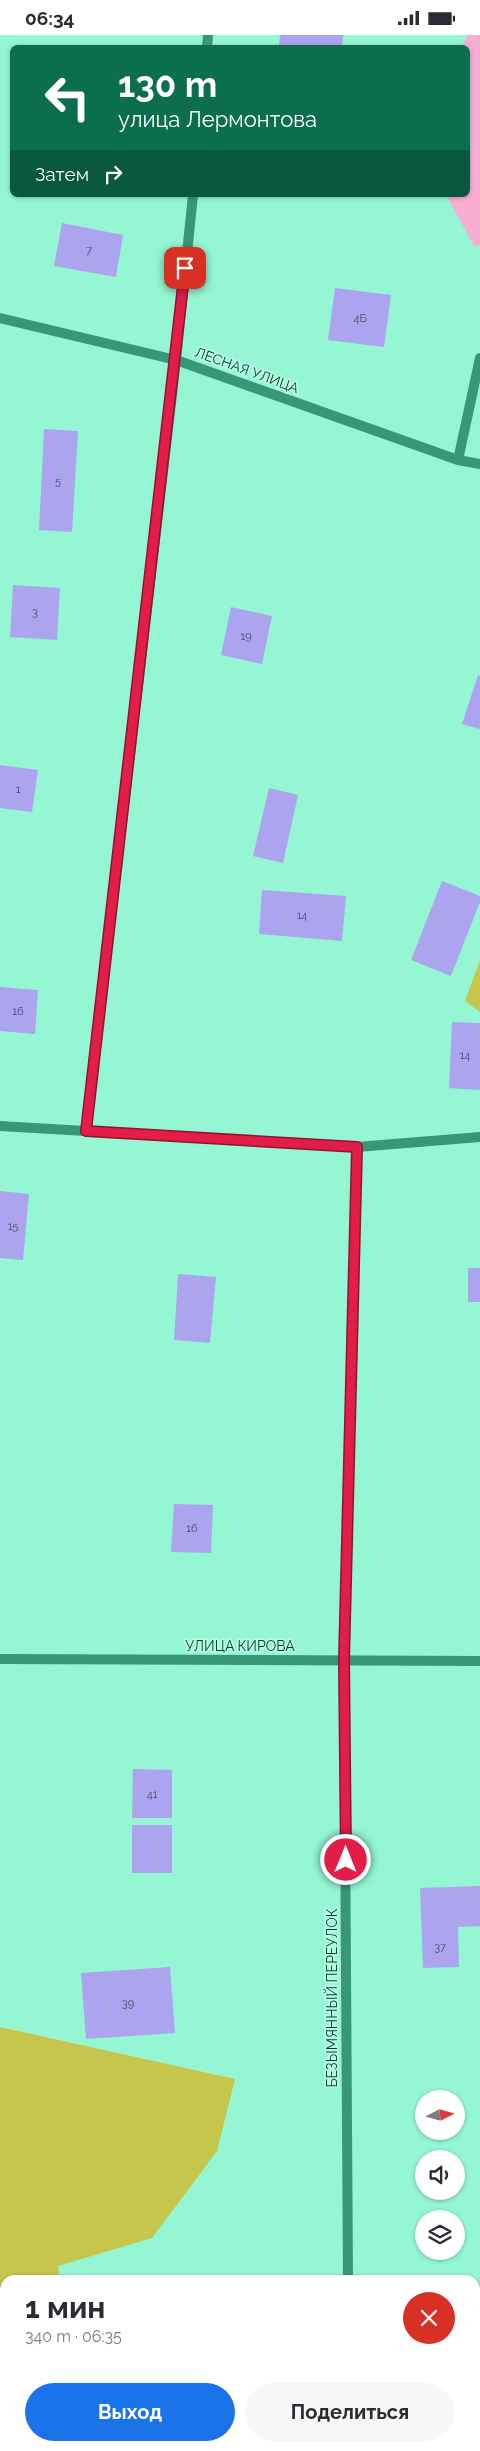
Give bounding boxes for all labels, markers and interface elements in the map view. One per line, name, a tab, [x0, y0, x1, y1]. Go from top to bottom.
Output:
text: 06:34	[25, 7, 74, 29]
text: 130 m	[118, 64, 217, 105]
icon: left	[35, 65, 100, 130]
text: улица Лермонтова	[118, 106, 317, 132]
icon: right	[99, 160, 127, 188]
text: Затем	[35, 163, 89, 185]
house number: 7	[86, 244, 92, 257]
pin	[164, 247, 206, 289]
icon: arrive	[171, 254, 199, 282]
house number: 4Б	[353, 312, 367, 325]
street label: ЛЕСНАЯ УЛИЦА	[193, 344, 302, 396]
house number: 5	[55, 475, 61, 488]
house number: 3	[32, 606, 38, 619]
house number: 19	[240, 630, 252, 643]
house number: 1	[16, 783, 21, 796]
house number: 14	[297, 909, 307, 922]
house number: 16	[12, 1005, 24, 1018]
house number: 14	[460, 1049, 470, 1062]
house number: 15	[8, 1220, 18, 1233]
house number: 16	[186, 1522, 198, 1535]
street label: УЛИЦА КИРОВА	[185, 1638, 295, 1654]
house number: 41	[147, 1788, 158, 1801]
position arrow	[319, 1833, 371, 1885]
street label: БЕЗЫМЯННЫЙ ПЕРЕУЛОК	[323, 1908, 340, 2088]
house number: 37	[434, 1941, 446, 1954]
house number: 39	[122, 1997, 134, 2010]
north arrow	[415, 2090, 465, 2140]
map controls	[415, 2090, 465, 2260]
button: sound	[415, 2150, 465, 2200]
button: layers	[415, 2210, 465, 2260]
text: 1 мин	[25, 2290, 105, 2325]
button: close	[403, 2292, 455, 2344]
text: 340 m · 06:35	[25, 2327, 122, 2346]
button: Выход	[25, 2383, 235, 2441]
button: Поделиться	[245, 2383, 455, 2441]

